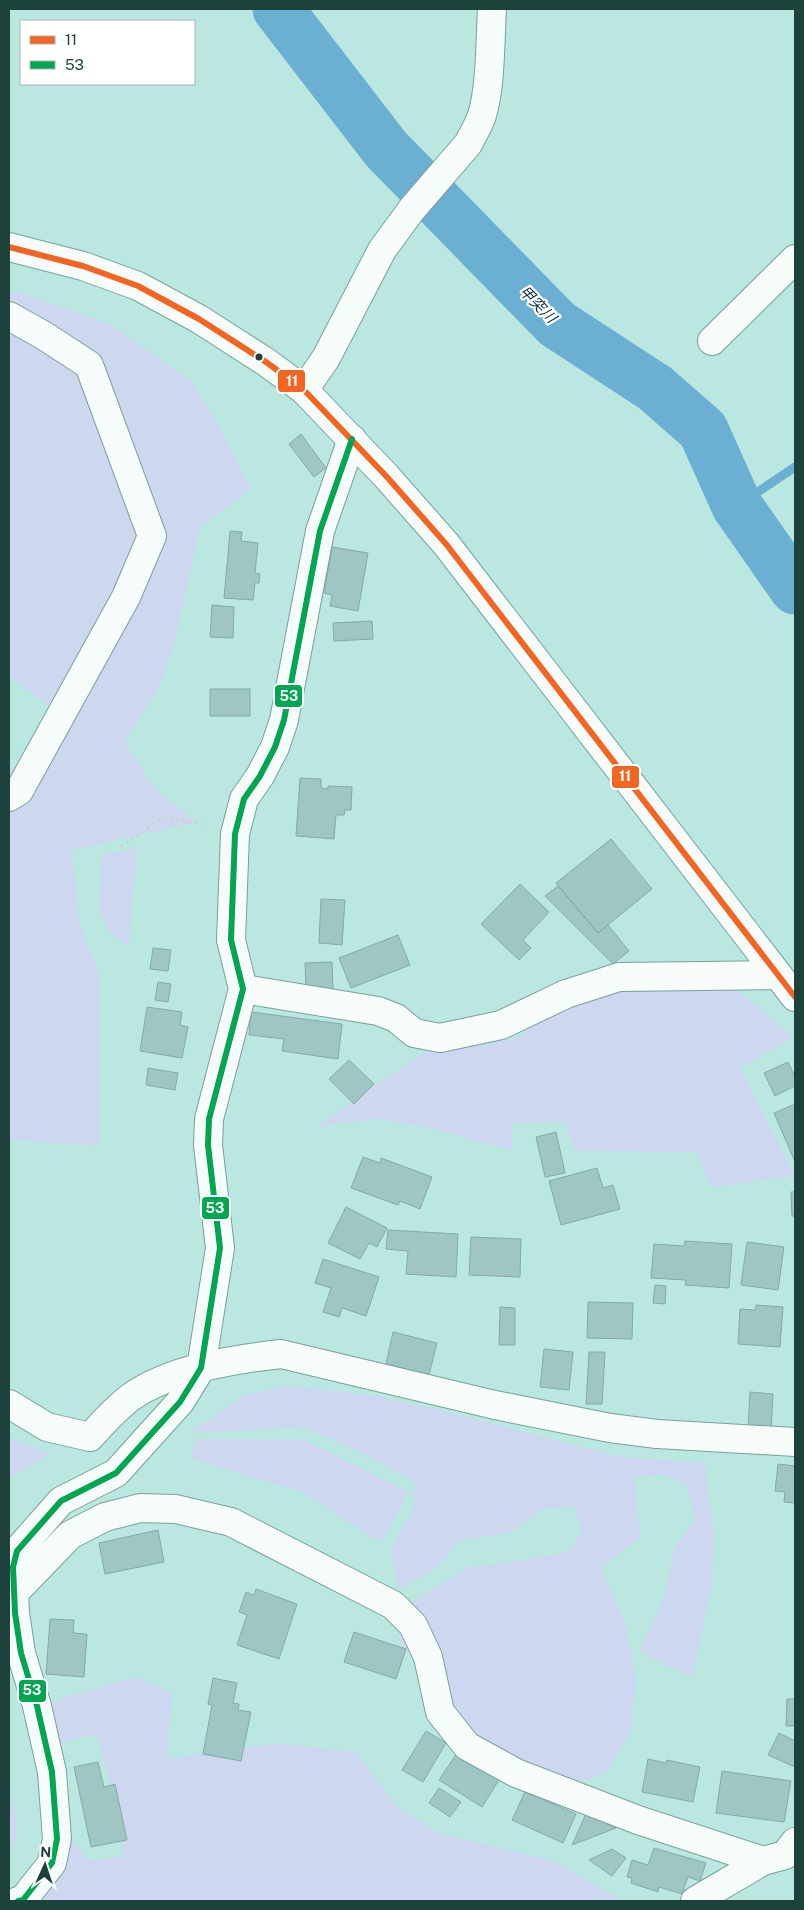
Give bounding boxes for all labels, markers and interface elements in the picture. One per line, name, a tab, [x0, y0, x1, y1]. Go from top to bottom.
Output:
legend	[20, 20, 195, 85]
text: 11	[65, 31, 77, 48]
text: 53	[65, 56, 84, 73]
water label: 甲突川	[516, 282, 561, 327]
unlabelled marker	[254, 352, 264, 362]
line badge: 11	[277, 369, 306, 393]
text: 11	[286, 373, 298, 389]
line badge: 53	[274, 684, 303, 708]
text: 53	[280, 688, 298, 704]
line badge: 11	[611, 765, 640, 789]
text: 11	[619, 768, 631, 784]
line badge: 53	[201, 1196, 230, 1220]
text: 53	[206, 1200, 224, 1216]
line badge: 53	[18, 1679, 47, 1703]
text: 53	[23, 1682, 41, 1698]
north arrow	[20, 1840, 70, 1890]
text: N	[40, 1844, 52, 1860]

